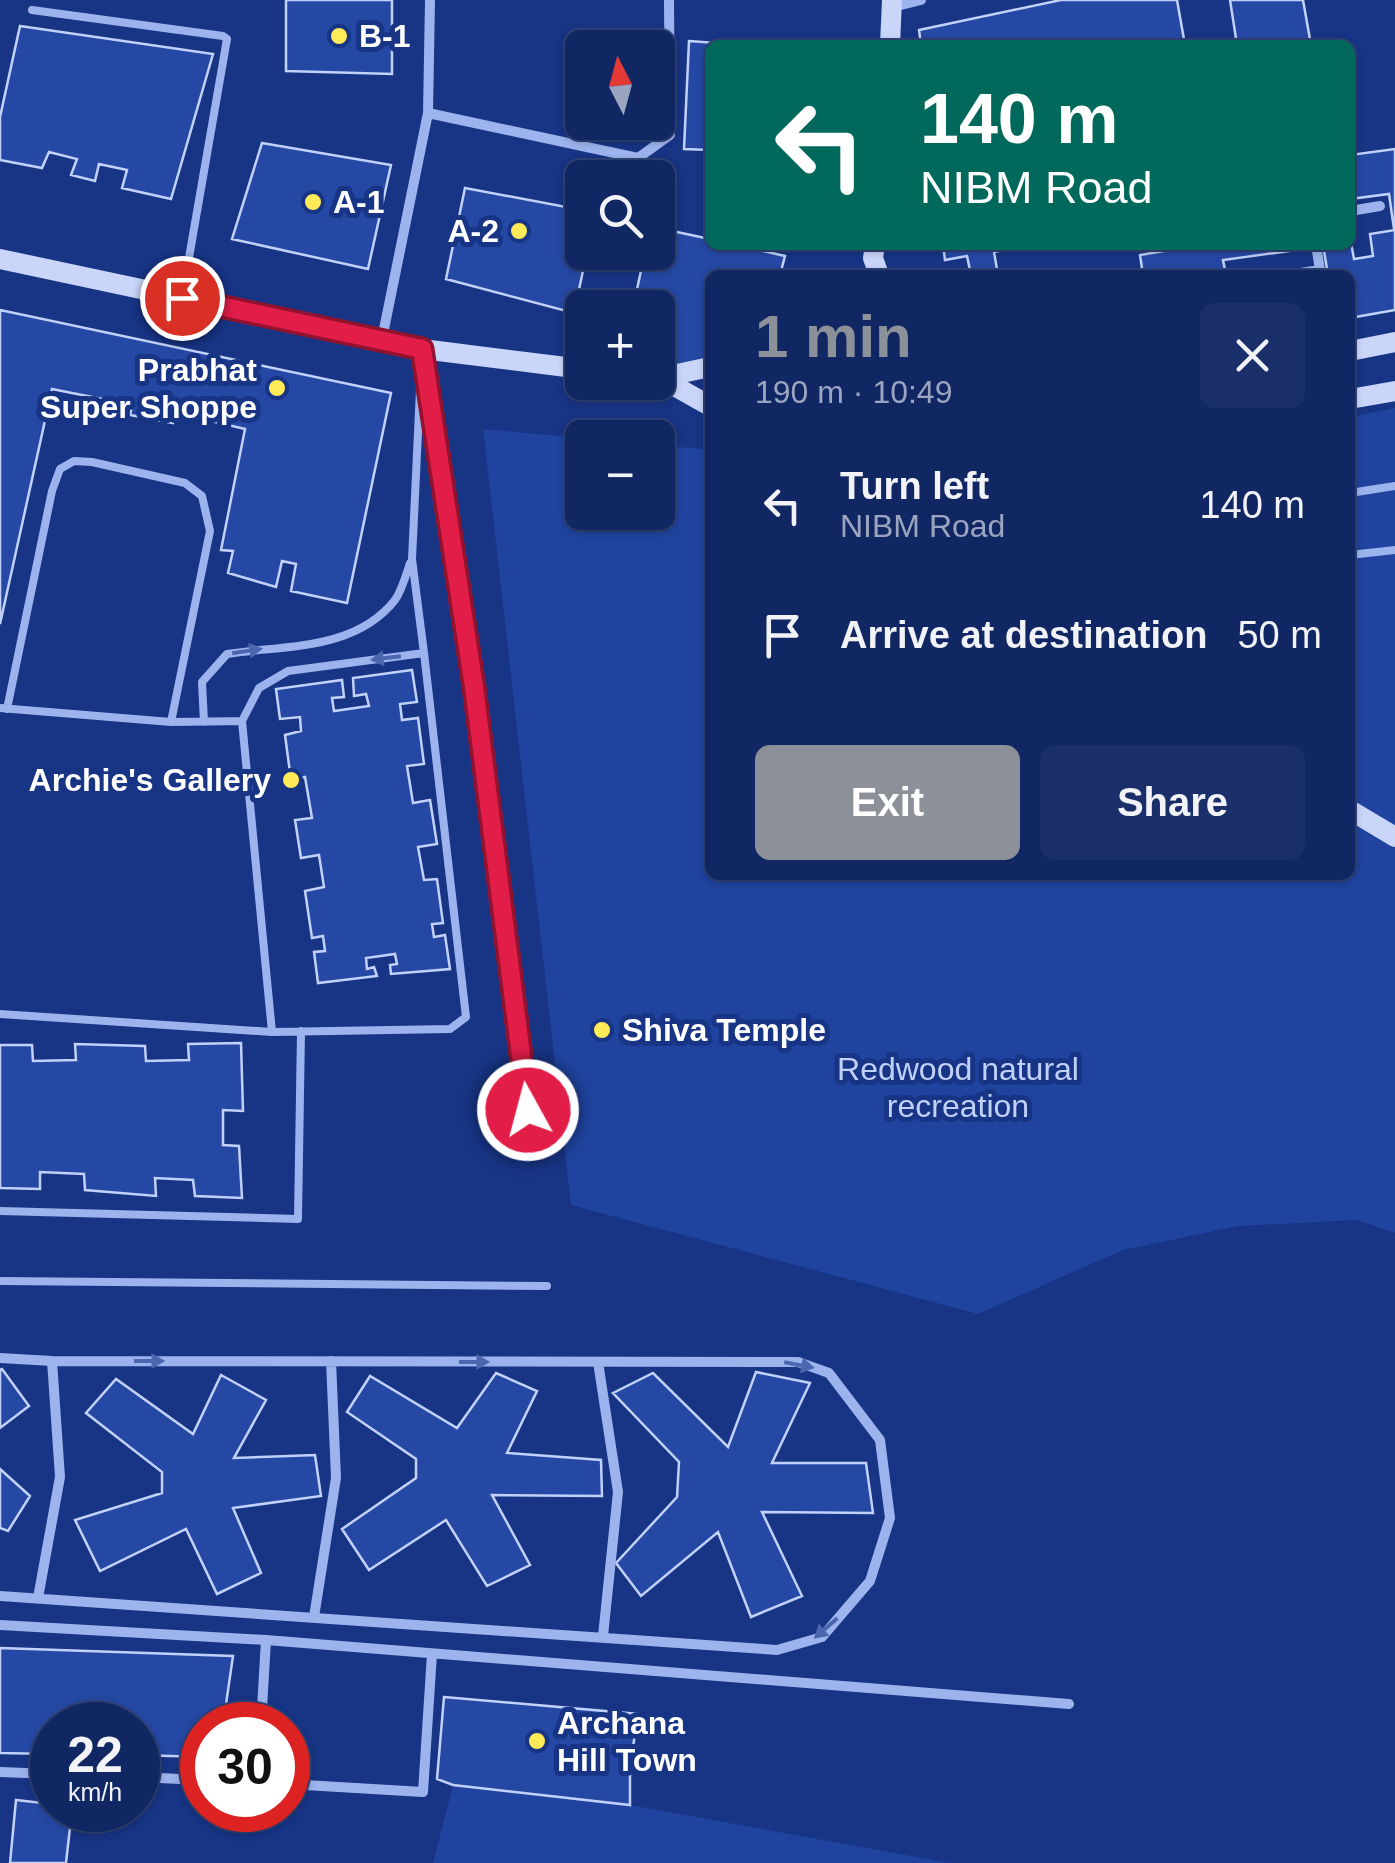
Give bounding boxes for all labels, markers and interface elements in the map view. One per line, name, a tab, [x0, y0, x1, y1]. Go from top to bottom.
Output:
place label: B-1	[359, 18, 411, 54]
marker: B-1	[328, 25, 350, 47]
north arrow	[565, 30, 675, 140]
map controls	[565, 30, 675, 530]
icon: left	[755, 80, 885, 210]
text: 140 m	[920, 80, 1118, 158]
button: search	[565, 160, 675, 270]
text: NIBM Road	[920, 162, 1153, 213]
place label: A-1	[333, 184, 385, 220]
marker: A-1	[302, 191, 324, 213]
place label: A-2	[447, 213, 499, 249]
marker: A-2	[508, 220, 530, 242]
pin	[140, 256, 225, 341]
icon: arrive	[155, 271, 210, 326]
button: +	[565, 290, 675, 400]
text: 1 min	[755, 303, 912, 370]
button: close	[1200, 303, 1305, 408]
place label: Prabhat Super Shoppe	[40, 352, 257, 425]
text: 190 m · 10:49	[755, 374, 952, 410]
marker: Prabhat Super Shoppe	[266, 377, 288, 399]
button: −	[565, 420, 675, 530]
text: Turn left	[840, 465, 989, 507]
icon: left	[755, 478, 810, 533]
text: 140 m	[1199, 484, 1305, 526]
text: NIBM Road	[840, 508, 1005, 544]
icon: arrive	[755, 608, 810, 663]
text: Arrive at destination	[840, 614, 1207, 656]
text: 50 m	[1237, 614, 1322, 656]
one-way arrow	[232, 643, 263, 658]
one-way arrow	[370, 650, 401, 666]
button: Exit	[755, 745, 1020, 860]
button: Share	[1040, 745, 1305, 860]
place label: Archie's Gallery	[29, 762, 271, 798]
marker: Archie's Gallery	[280, 769, 302, 791]
place label: Shiva Temple	[622, 1012, 826, 1048]
marker: Shiva Temple	[591, 1019, 613, 1041]
park label: Redwood natural recreation	[837, 1051, 1079, 1124]
position arrow	[476, 1058, 580, 1162]
one-way arrow	[134, 1353, 166, 1369]
one-way arrow	[459, 1354, 491, 1370]
one-way arrow	[784, 1358, 815, 1373]
one-way arrow	[814, 1617, 839, 1639]
speed limit sign: 30	[180, 1702, 310, 1832]
place label: Archana Hill Town	[557, 1705, 697, 1778]
text: 22	[67, 1727, 123, 1783]
marker: Archana Hill Town	[526, 1730, 548, 1752]
text: km/h	[68, 1778, 122, 1806]

